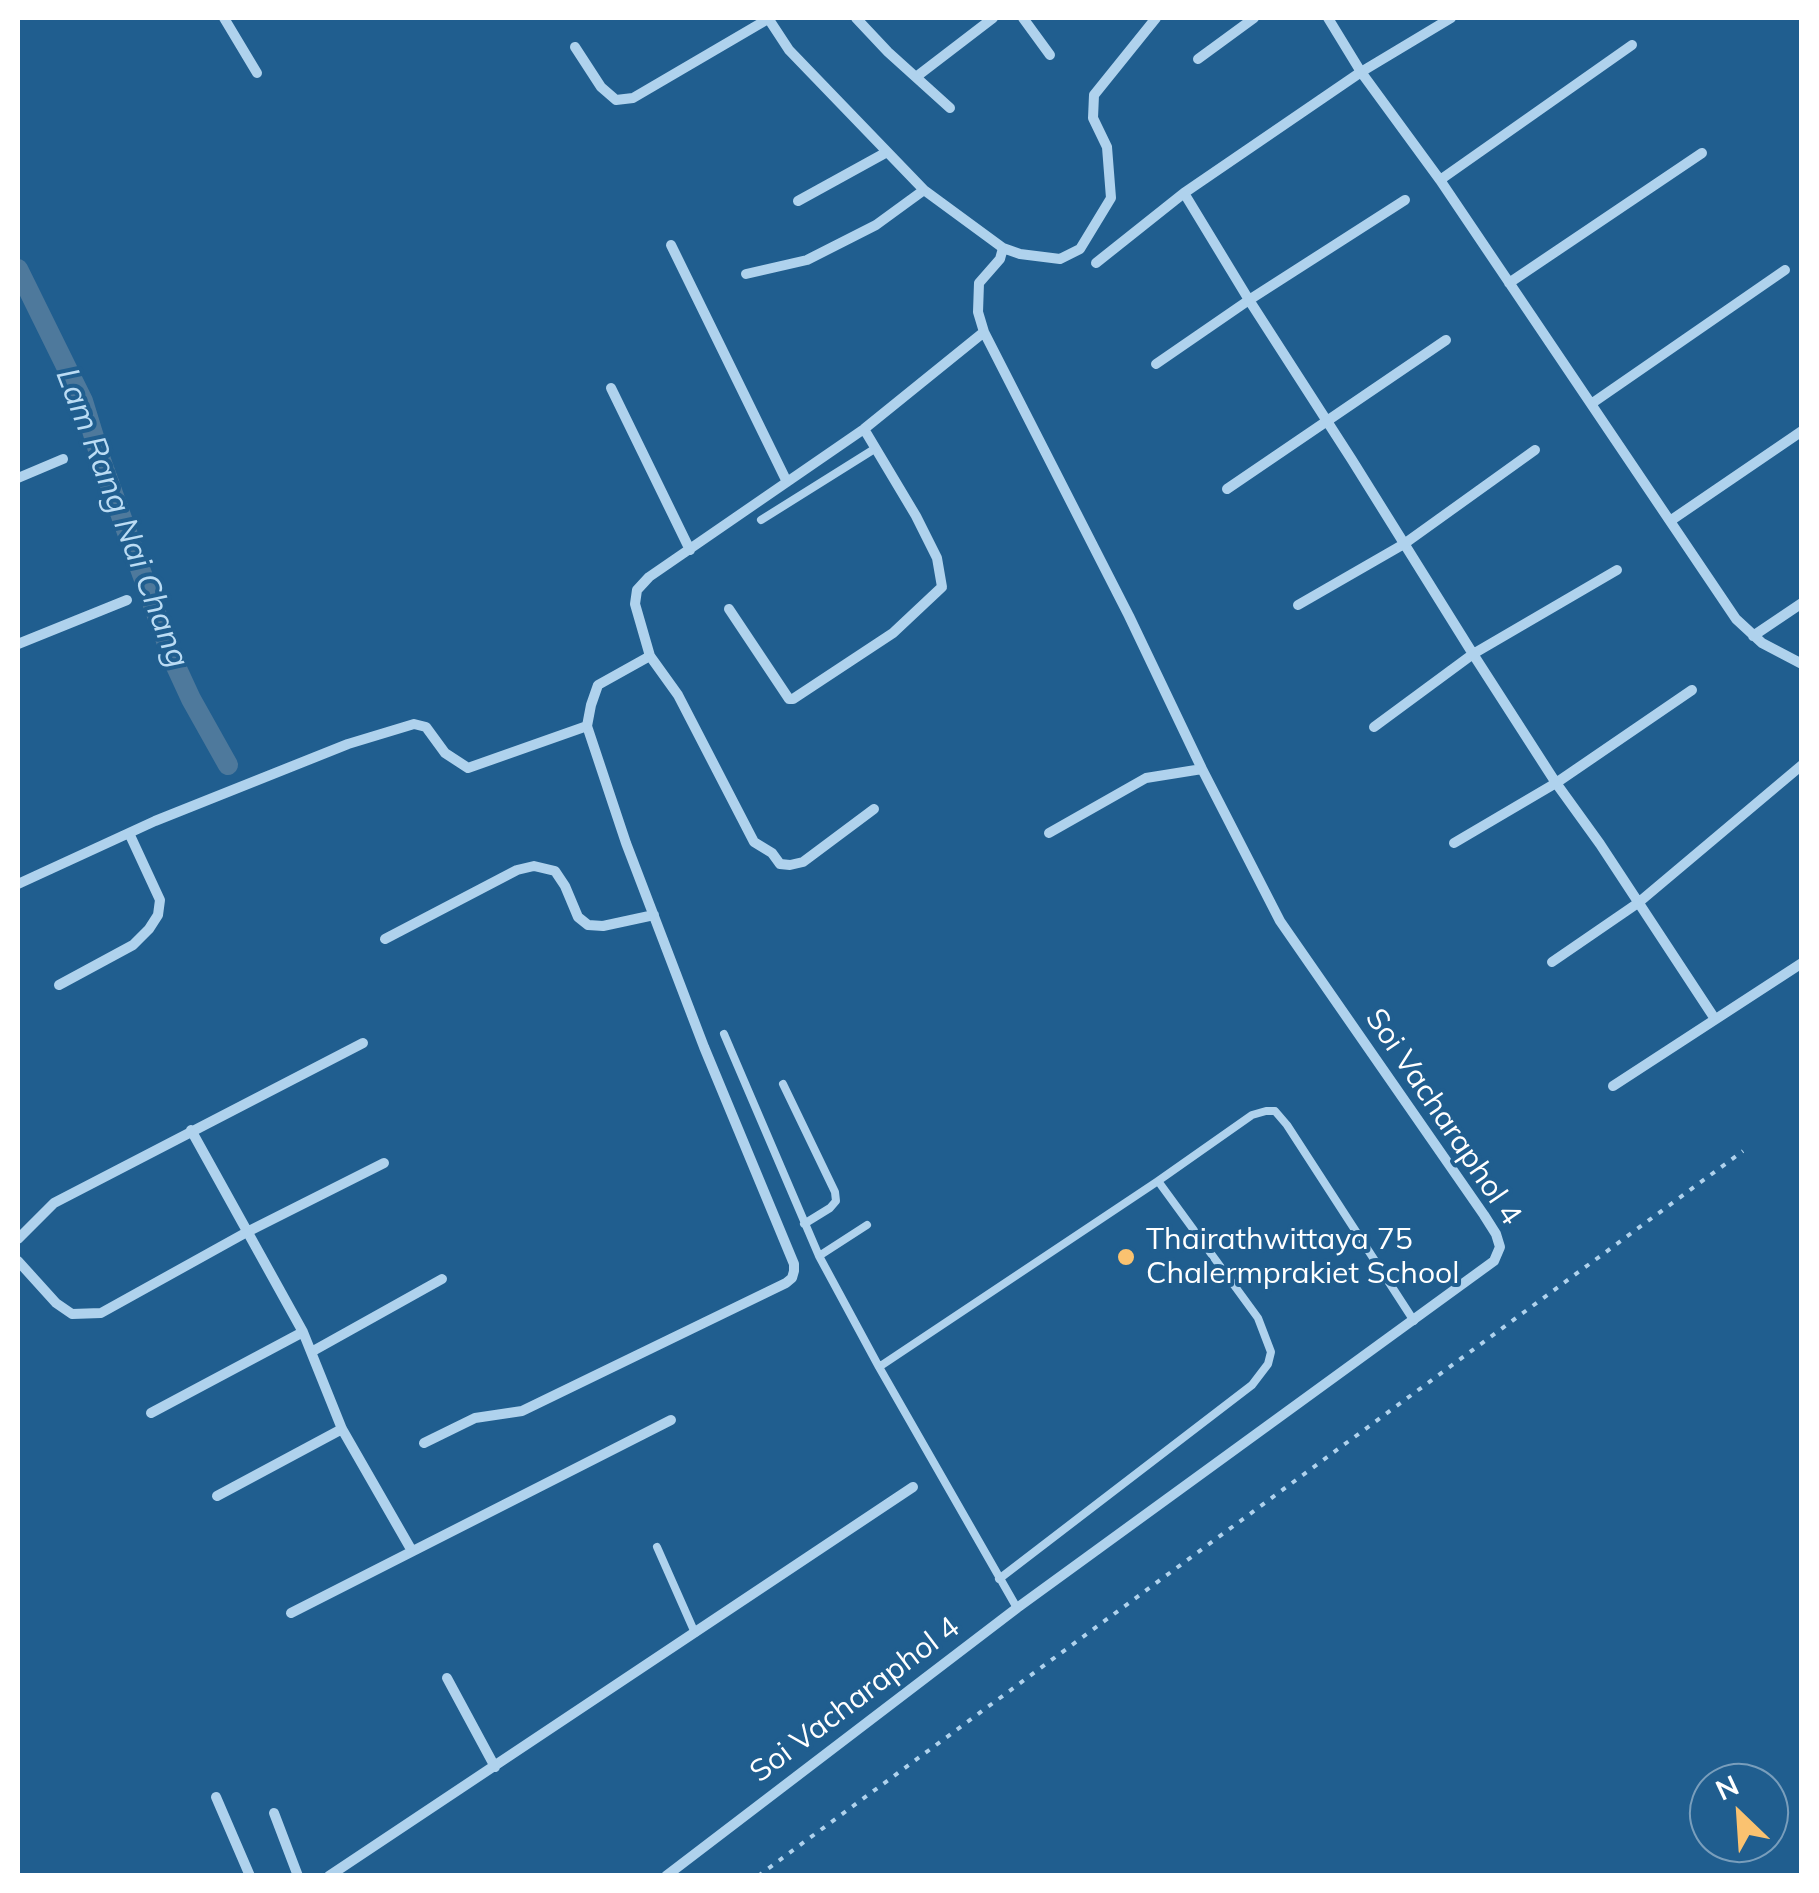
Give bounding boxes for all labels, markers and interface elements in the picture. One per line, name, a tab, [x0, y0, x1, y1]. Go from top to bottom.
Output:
water label: Lam Rang Nai Chang	[47, 363, 197, 673]
street label: Soi Vacharaphol 4	[1357, 1002, 1529, 1232]
place label: Thairathwittaya 75 Chalermprakiet School	[1146, 1222, 1459, 1292]
marker: Thairathwittaya 75 Chalermprakiet School	[1115, 1246, 1137, 1268]
street label: Soi Vacharaphol 4	[743, 1610, 967, 1790]
north arrow	[1689, 1763, 1789, 1863]
text: N	[1710, 1767, 1744, 1808]

